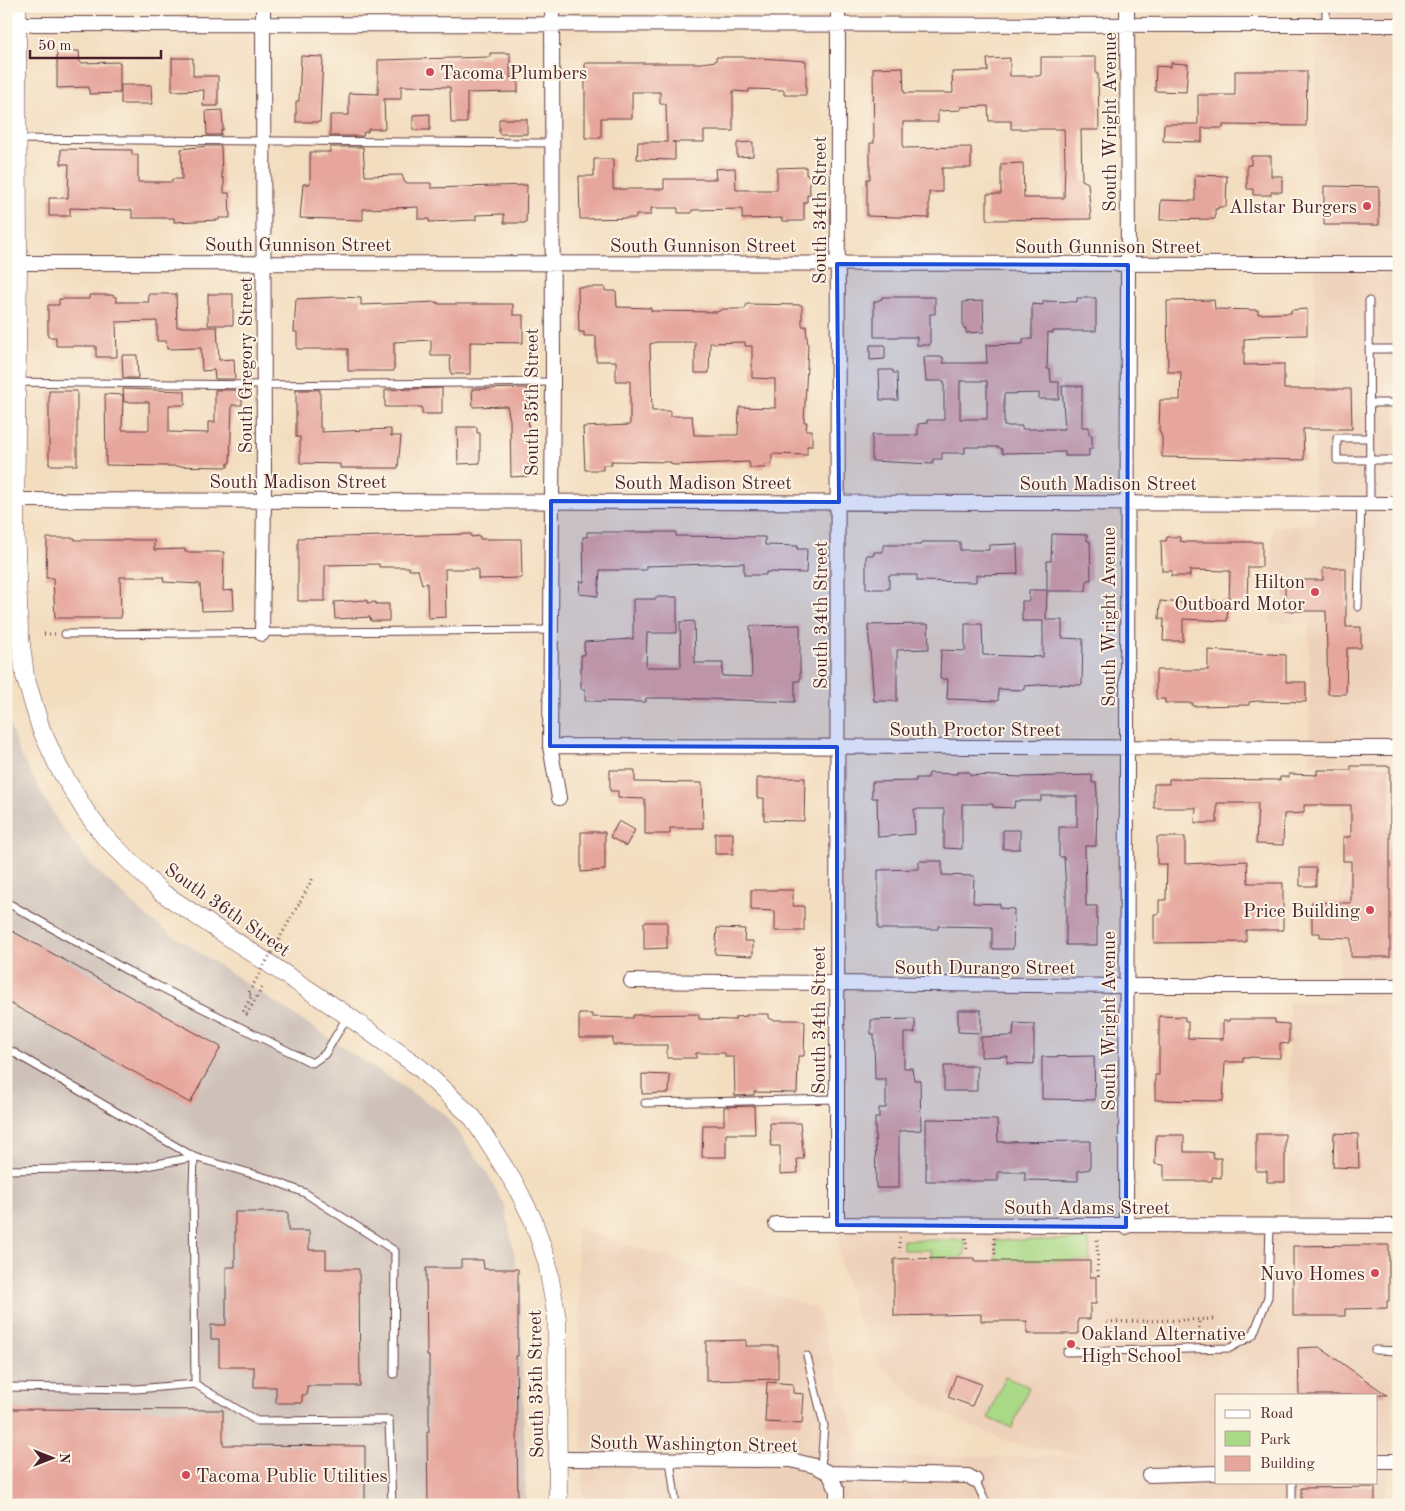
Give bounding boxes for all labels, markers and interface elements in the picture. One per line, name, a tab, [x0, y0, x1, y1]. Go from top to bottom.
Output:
scale bar	[30, 28, 161, 60]
street label: South Wright Avenue	[1102, 32, 1121, 212]
text: 50 m	[38, 39, 72, 54]
place label: Tacoma Plumbers	[440, 65, 587, 84]
marker: Tacoma Plumbers	[424, 66, 436, 78]
street label: South 34th Street	[812, 136, 831, 284]
place label: Allstar Burgers	[1229, 199, 1357, 218]
marker: Allstar Burgers	[1361, 200, 1373, 212]
street label: South Gunnison Street	[205, 237, 391, 256]
street label: South Gunnison Street	[610, 238, 796, 257]
street label: South Gunnison Street	[1015, 239, 1201, 258]
street label: South Gregory Street	[238, 276, 257, 454]
street label: South 35th Street	[524, 328, 543, 476]
street label: South Madison Street	[209, 474, 387, 493]
street label: South Madison Street	[614, 475, 792, 494]
street label: South Madison Street	[1019, 476, 1197, 495]
street label: South Wright Avenue	[1101, 527, 1120, 707]
street label: South 34th Street	[813, 541, 832, 689]
place label: Hilton Outboard Motor	[1174, 574, 1305, 615]
marker: Hilton Outboard Motor	[1309, 586, 1321, 598]
street label: South Proctor Street	[889, 722, 1061, 741]
street label: South 36th Street	[160, 861, 293, 961]
place label: Price Building	[1243, 903, 1361, 922]
marker: Price Building	[1364, 904, 1376, 916]
street label: South Wright Avenue	[1101, 931, 1120, 1111]
street label: South 34th Street	[811, 946, 830, 1094]
street label: South Durango Street	[894, 960, 1076, 979]
street label: South Adams Street	[1004, 1200, 1170, 1219]
place label: Nuvo Homes	[1260, 1266, 1365, 1285]
marker: Nuvo Homes	[1369, 1267, 1381, 1279]
street label: South 35th Street	[527, 1310, 548, 1458]
place label: Oakland Alternative High School	[1081, 1326, 1246, 1367]
marker: Oakland Alternative High School	[1065, 1338, 1077, 1350]
legend	[1215, 1394, 1378, 1484]
text: Road	[1260, 1407, 1294, 1422]
text: Park	[1260, 1433, 1291, 1448]
north arrow	[28, 1434, 78, 1484]
street label: South Washington Street	[590, 1434, 798, 1457]
text: N	[57, 1453, 71, 1464]
text: Building	[1260, 1457, 1315, 1472]
place label: Tacoma Public Utilities	[196, 1468, 388, 1487]
marker: Tacoma Public Utilities	[180, 1469, 192, 1481]

